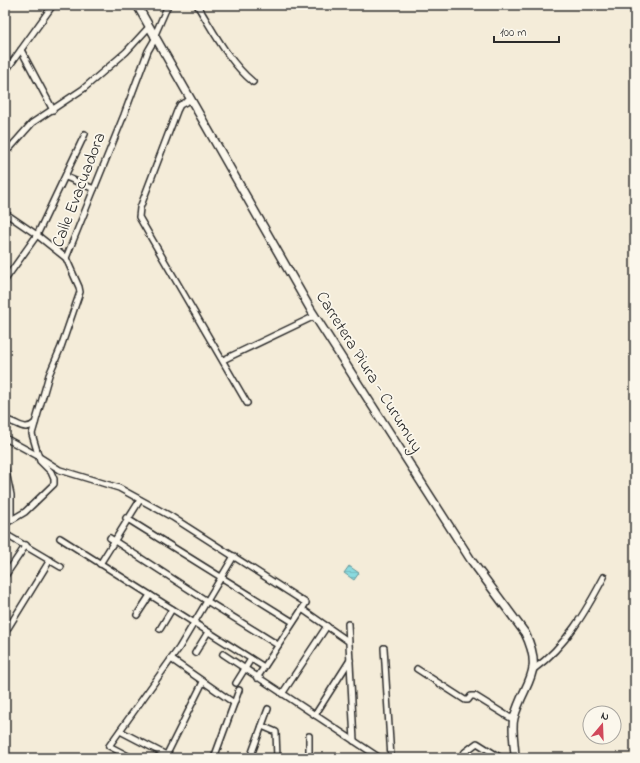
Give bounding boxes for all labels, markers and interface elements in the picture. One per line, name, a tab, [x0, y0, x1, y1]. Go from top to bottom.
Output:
scale bar	[494, 18, 559, 44]
text: 100 m	[500, 24, 527, 42]
street label: Calle Evacuadora	[46, 129, 112, 251]
street label: Carretera Piura - Curumuy	[308, 287, 429, 458]
north arrow	[582, 705, 622, 745]
text: N	[599, 708, 611, 725]

